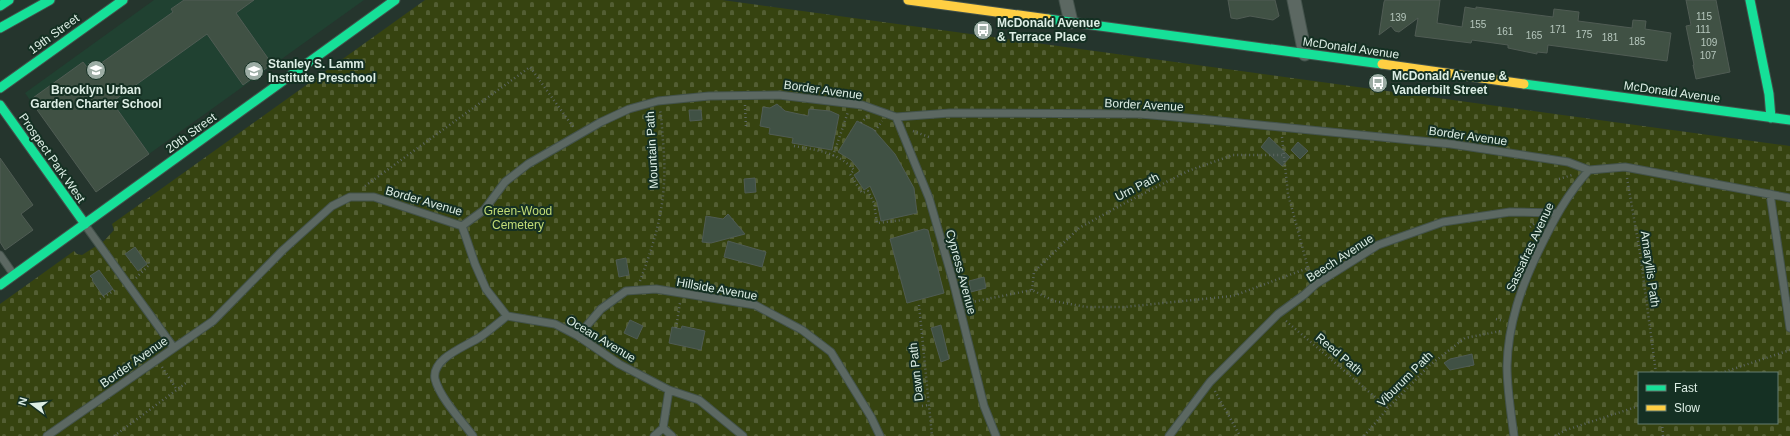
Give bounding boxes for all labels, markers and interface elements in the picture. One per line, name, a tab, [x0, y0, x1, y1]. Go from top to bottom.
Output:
street label: 19th Street	[26, 11, 82, 57]
house number: 115	[1696, 11, 1712, 22]
house number: 139	[1390, 12, 1407, 23]
place label: McDonald Avenue & Terrace Place	[997, 16, 1100, 44]
bus stop icon: McDonald Avenue & Terrace Place	[972, 19, 994, 41]
house number: 155	[1470, 19, 1487, 30]
house number: 171	[1550, 24, 1567, 35]
house number: 111	[1695, 24, 1711, 35]
house number: 161	[1497, 26, 1514, 37]
house number: 175	[1576, 29, 1593, 40]
house number: 165	[1526, 30, 1543, 41]
house number: 181	[1602, 32, 1619, 43]
street label: McDonald Avenue	[1302, 34, 1400, 62]
house number: 185	[1629, 36, 1646, 47]
house number: 109	[1701, 37, 1718, 48]
house number: 107	[1700, 50, 1717, 61]
place label: Stanley S. Lamm Institute Preschool	[268, 57, 376, 85]
school or university icon: Brooklyn Urban Garden Charter School	[85, 59, 107, 81]
school or university icon: Stanley S. Lamm Institute Preschool	[243, 60, 265, 82]
place label: McDonald Avenue & Vanderbilt Street	[1392, 69, 1507, 97]
bus stop icon: McDonald Avenue & Vanderbilt Street	[1367, 72, 1389, 94]
street label: Border Avenue	[783, 78, 863, 102]
street label: McDonald Avenue	[1623, 78, 1721, 106]
place label: Brooklyn Urban Garden Charter School	[30, 83, 162, 111]
street label: Border Avenue	[1104, 96, 1184, 114]
street label: 20th Street	[163, 110, 219, 156]
street label: Prospect Park West	[16, 111, 88, 206]
street label: Mountain Path	[643, 111, 661, 189]
street label: Border Avenue	[1428, 124, 1508, 148]
street label: Urn Path	[1113, 170, 1161, 204]
street label: Border Avenue	[384, 183, 464, 219]
street label: Sassafras Avenue	[1503, 200, 1557, 294]
park label: Green-Wood Cemetery	[484, 204, 552, 232]
street label: Cypress Avenue	[943, 228, 979, 316]
street label: Amaryllis Path	[1638, 230, 1662, 308]
street label: Beech Avenue	[1304, 231, 1376, 285]
street label: Hillside Avenue	[675, 275, 759, 303]
street label: Ocean Avenue	[564, 313, 639, 365]
street label: Reed Path	[1313, 330, 1365, 378]
street label: Border Avenue	[98, 333, 171, 390]
street label: Dawn Path	[906, 342, 926, 402]
street label: Viburum Path	[1374, 348, 1436, 410]
legend	[1638, 372, 1778, 424]
text: Fast	[1674, 381, 1698, 395]
north arrow	[12, 384, 52, 424]
text: N	[16, 396, 29, 407]
text: Slow	[1674, 401, 1700, 415]

